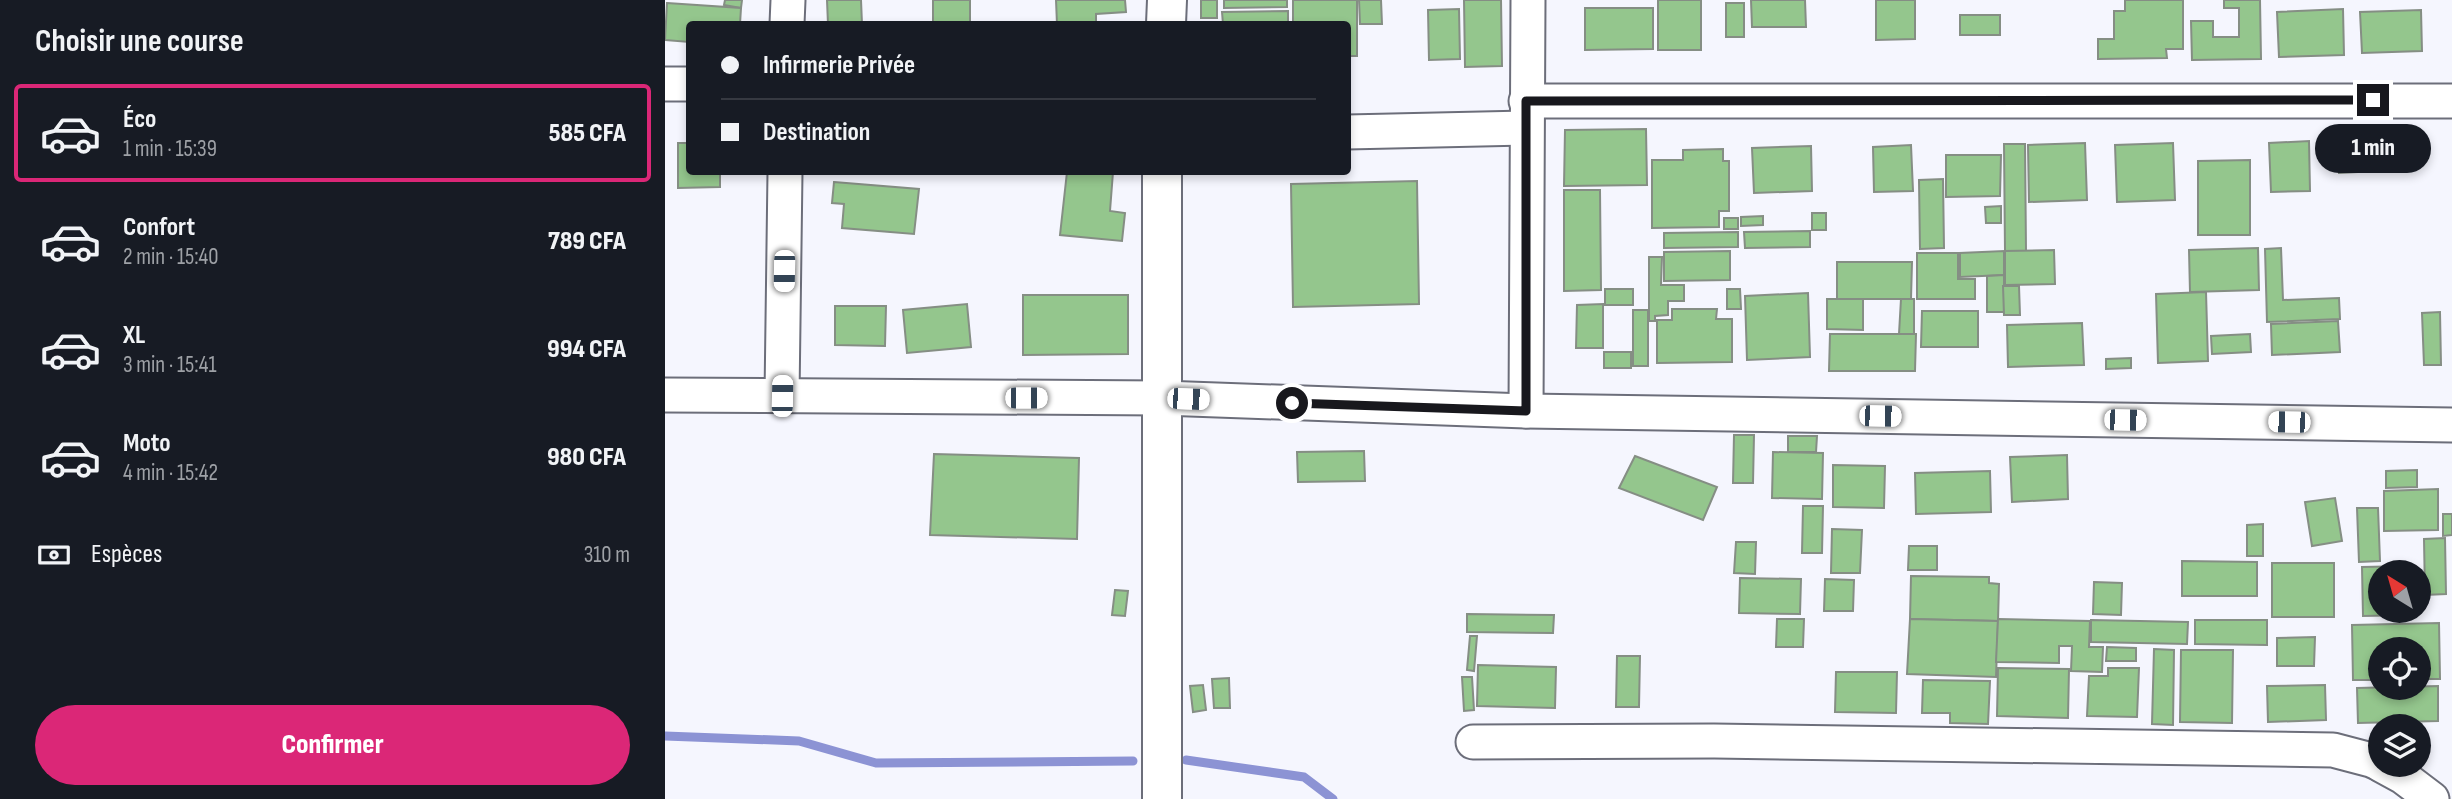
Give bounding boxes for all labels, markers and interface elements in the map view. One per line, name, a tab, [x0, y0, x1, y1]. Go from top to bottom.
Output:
text: Choisir une course	[35, 22, 244, 61]
text: Infirmerie Privée	[763, 50, 915, 81]
route end	[2357, 84, 2389, 116]
icon: car	[39, 102, 102, 165]
text: Éco	[123, 104, 156, 135]
text: Destination	[763, 117, 870, 148]
text: 585 CFA	[549, 118, 626, 149]
callout: 1 min	[2315, 124, 2431, 174]
text: 1 min	[2351, 134, 2395, 162]
text: 1 min · 15:39	[123, 135, 217, 163]
icon: car	[39, 210, 102, 273]
text: Confort	[123, 212, 195, 243]
text: 789 CFA	[548, 226, 626, 257]
text: 2 min · 15:40	[123, 243, 218, 271]
car	[774, 250, 795, 292]
icon: car	[39, 318, 102, 381]
text: XL	[123, 320, 145, 351]
text: 994 CFA	[547, 334, 626, 365]
text: 3 min · 15:41	[123, 351, 216, 379]
car	[772, 375, 793, 417]
route start	[1276, 387, 1308, 419]
car	[1006, 388, 1048, 409]
car	[1167, 388, 1210, 410]
car	[1859, 405, 1902, 427]
car	[2104, 409, 2147, 431]
car	[2268, 411, 2311, 433]
icon: car	[39, 426, 102, 489]
text: Moto	[123, 428, 171, 459]
text: 980 CFA	[547, 442, 626, 473]
text: 4 min · 15:42	[123, 459, 218, 487]
icon: cash	[35, 536, 73, 574]
text: Espèces	[91, 539, 162, 570]
text: 310 m	[584, 541, 630, 569]
north arrow	[2368, 560, 2431, 623]
map controls	[2368, 560, 2431, 777]
button: locate	[2368, 637, 2431, 700]
button: Confirmer	[35, 705, 630, 785]
button: layers	[2368, 714, 2431, 777]

